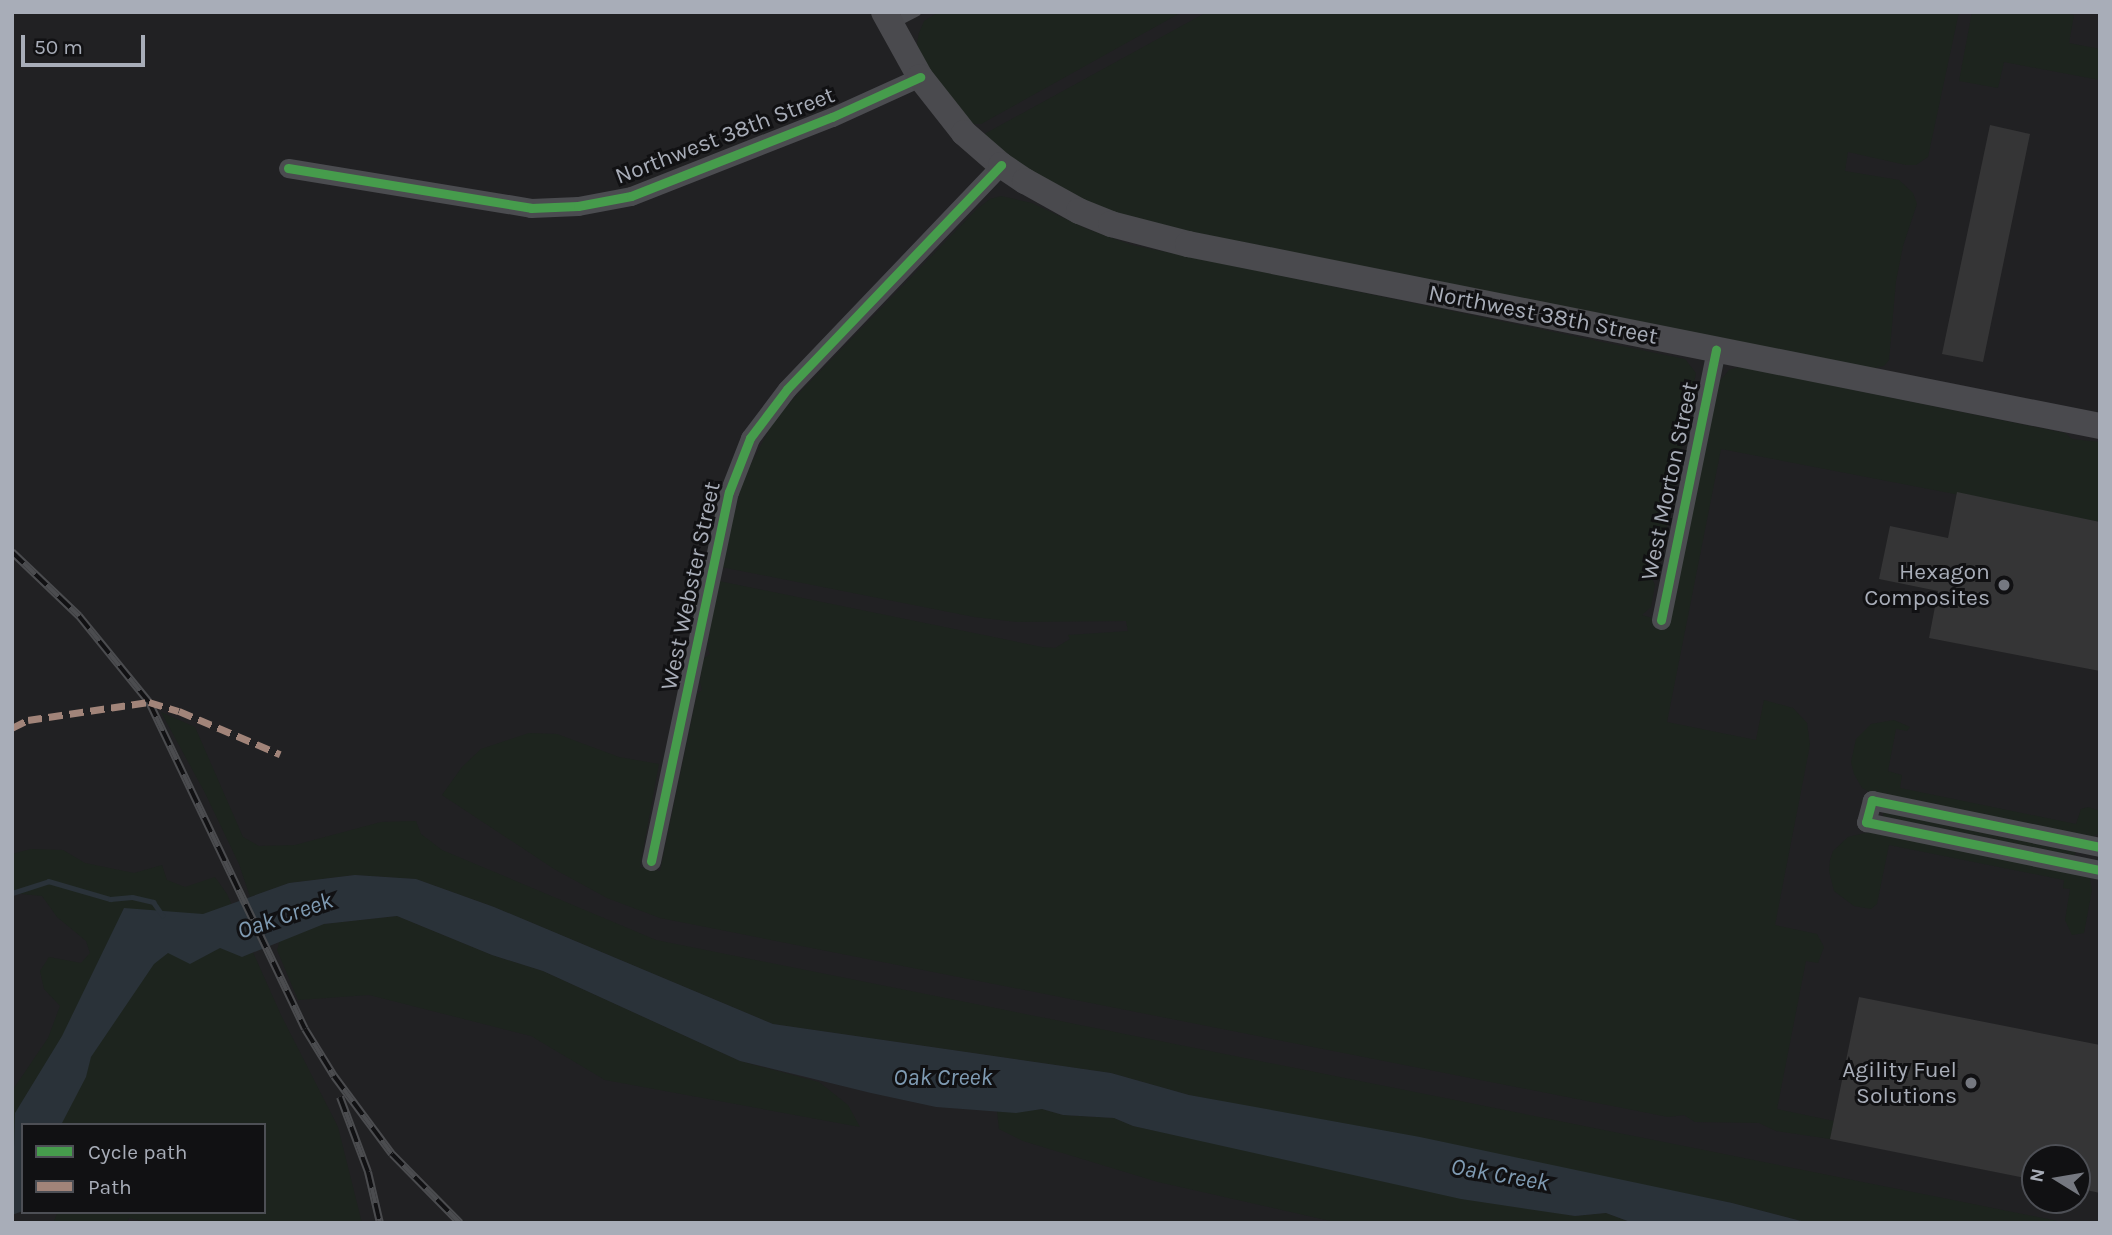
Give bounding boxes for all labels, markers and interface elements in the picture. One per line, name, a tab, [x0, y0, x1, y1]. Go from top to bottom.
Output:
scale bar	[24, 21, 149, 65]
text: 50 m	[34, 35, 83, 59]
street label: Northwest 38th Street	[611, 81, 839, 191]
street label: Northwest 38th Street	[1426, 279, 1660, 351]
street label: West Morton Street	[1636, 379, 1704, 583]
street label: West Webster Street	[655, 479, 727, 693]
place label: Hexagon Composites	[1864, 558, 1990, 612]
marker: Hexagon Composites	[1996, 577, 2012, 593]
water label: Oak Creek	[233, 886, 337, 946]
place label: Agility Fuel Solutions	[1842, 1056, 1957, 1110]
water label: Oak Creek	[893, 1064, 993, 1092]
marker: Agility Fuel Solutions	[1963, 1075, 1979, 1091]
legend	[21, 1123, 266, 1214]
text: Cycle path	[88, 1140, 188, 1164]
north arrow	[2021, 1144, 2091, 1214]
water label: Oak Creek	[1449, 1152, 1551, 1198]
text: N	[2025, 1167, 2049, 1184]
text: Path	[88, 1175, 132, 1199]

